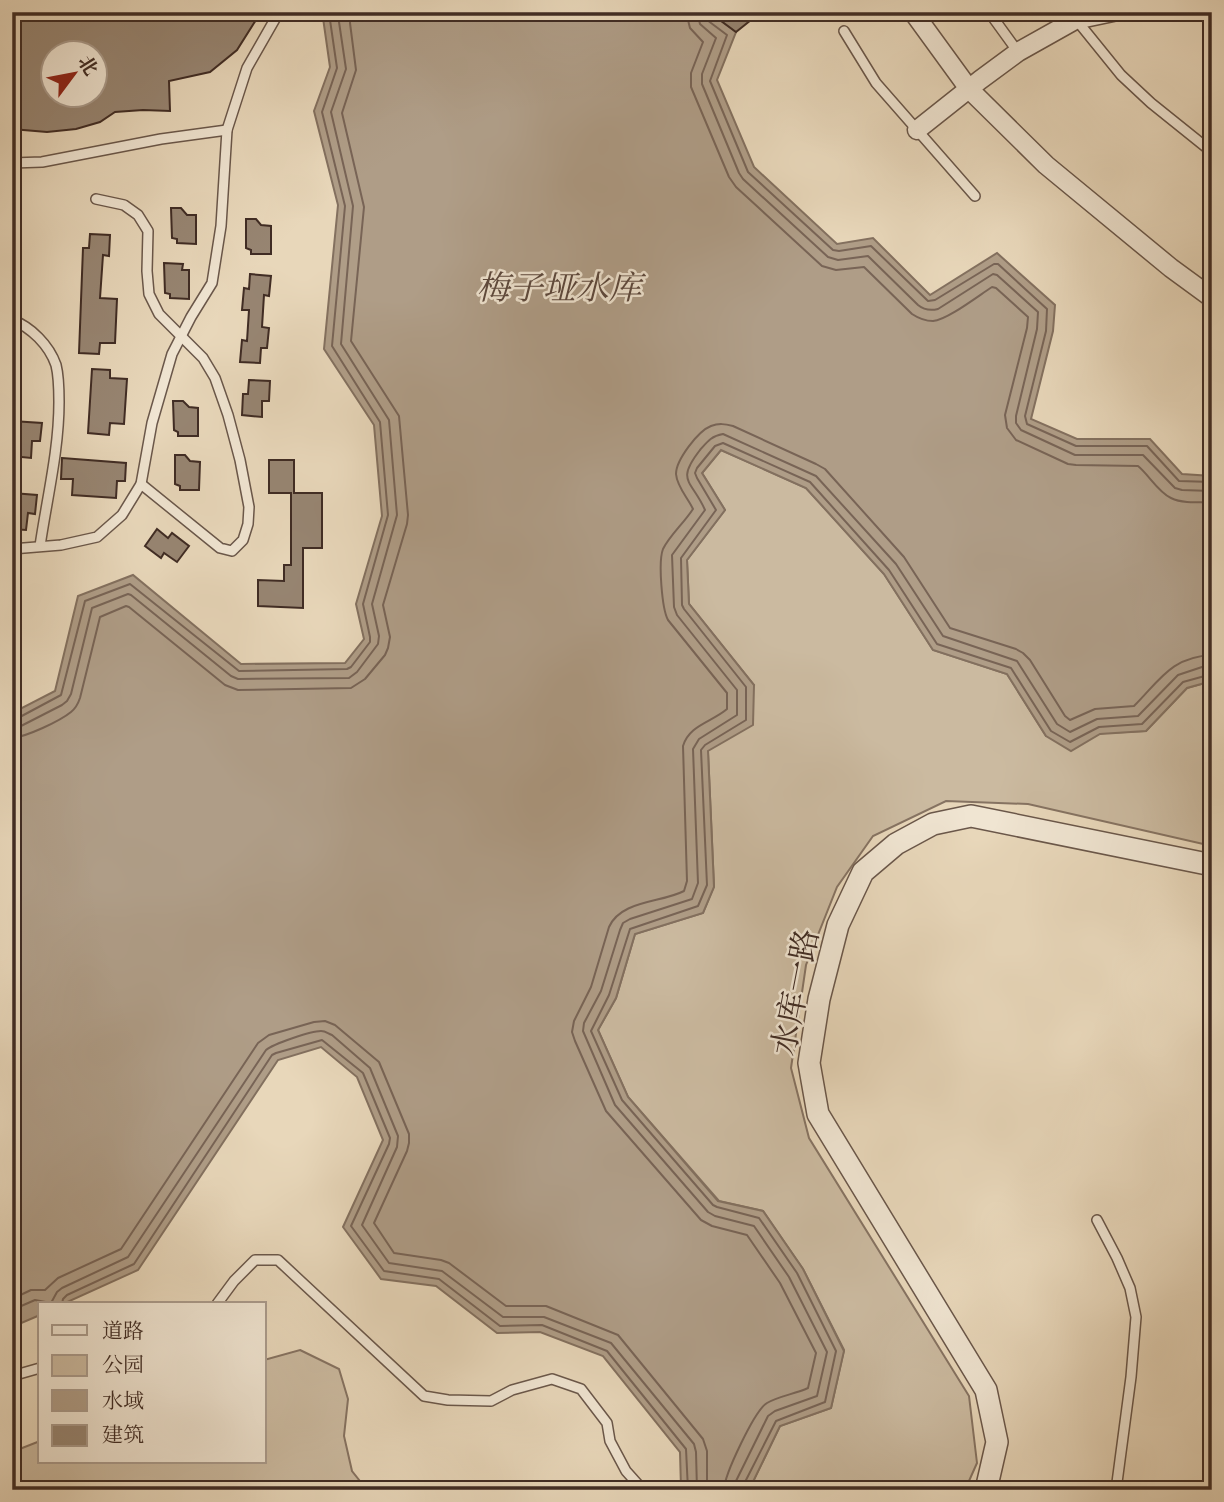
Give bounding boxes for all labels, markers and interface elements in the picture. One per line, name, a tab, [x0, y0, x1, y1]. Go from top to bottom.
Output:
north arrow	[38, 38, 108, 108]
text: 北	[72, 51, 104, 80]
water label: 梅子垭水库	[477, 266, 647, 309]
street label: 水库一路	[762, 925, 828, 1059]
legend	[38, 1302, 266, 1464]
text: 道路	[102, 1317, 144, 1344]
text: 公园	[102, 1351, 144, 1378]
text: 水域	[102, 1387, 144, 1414]
text: 建筑	[102, 1421, 144, 1448]

